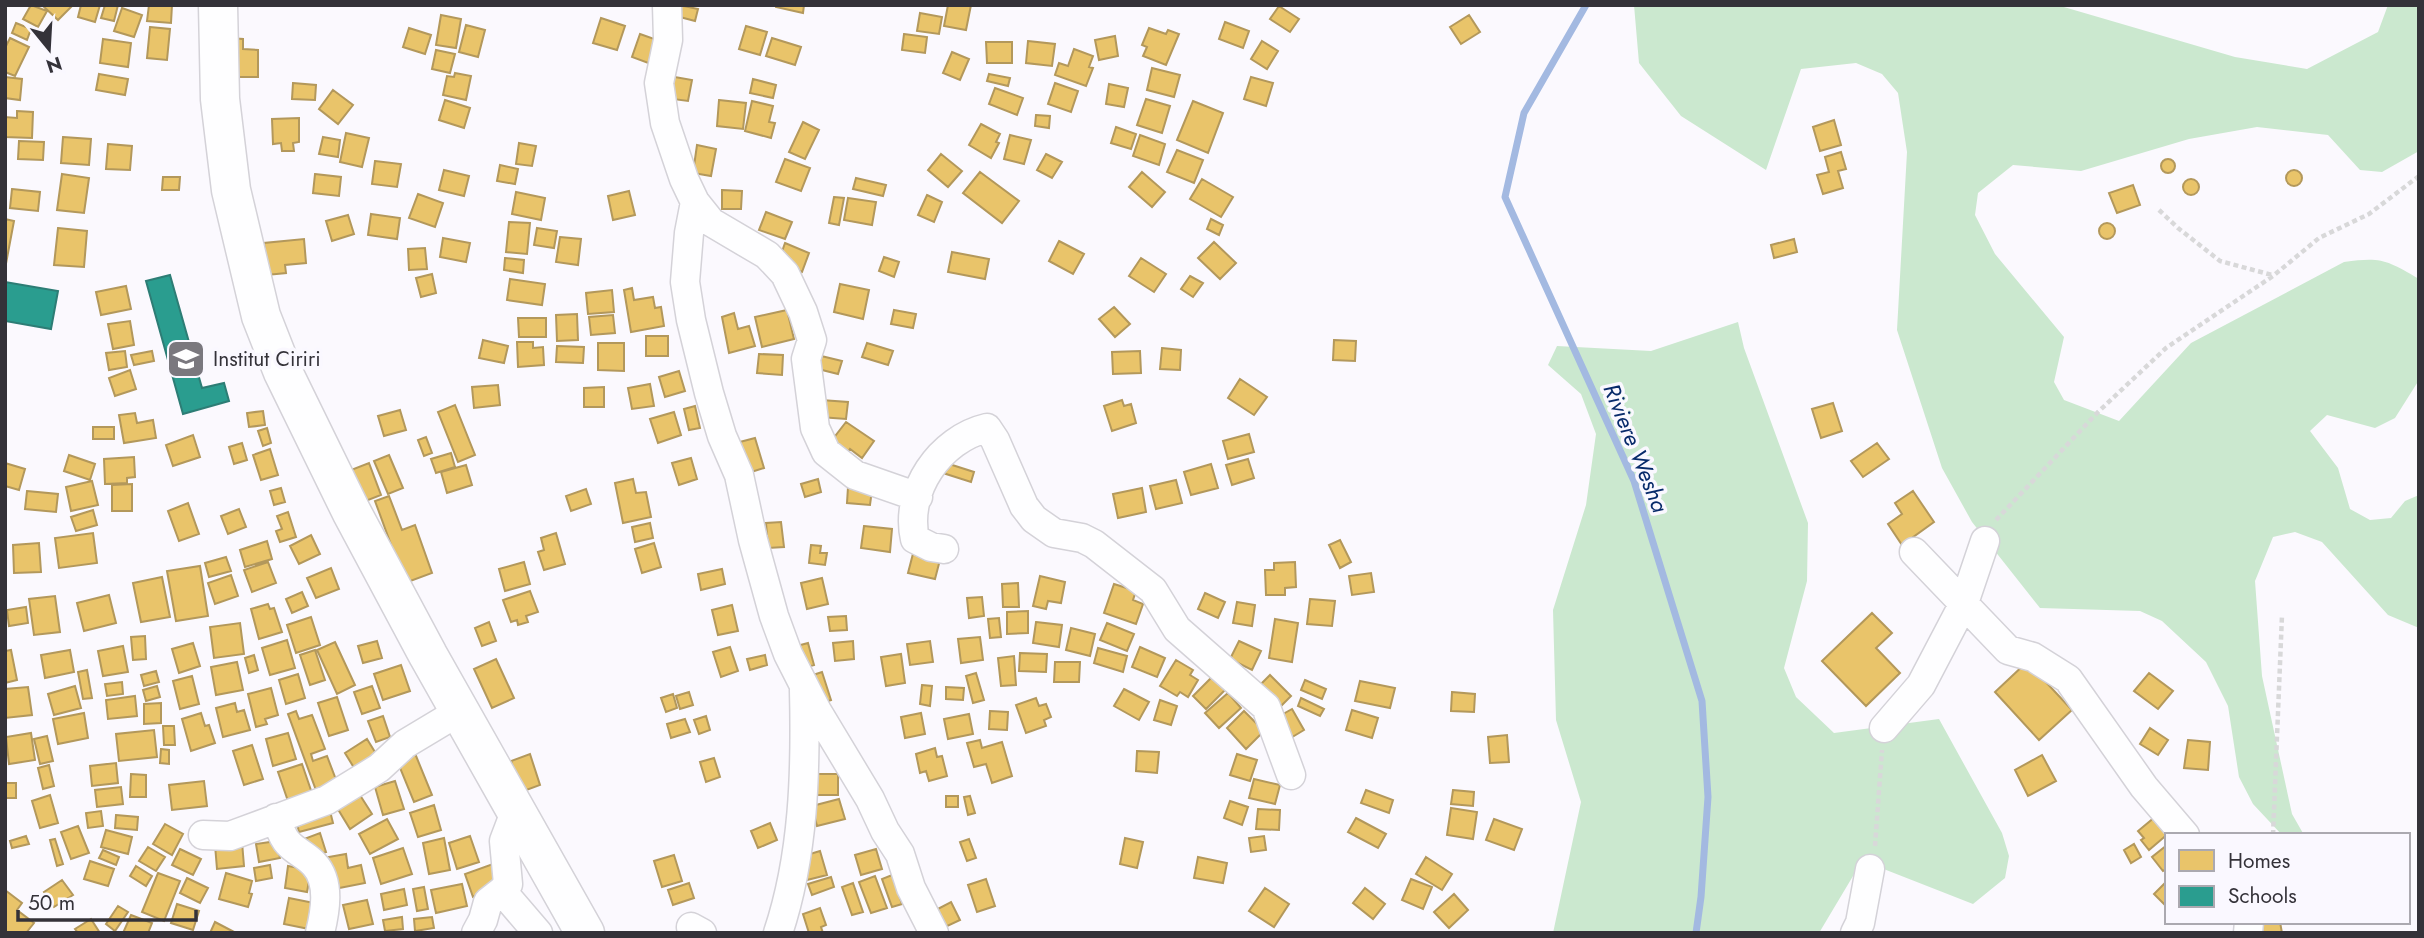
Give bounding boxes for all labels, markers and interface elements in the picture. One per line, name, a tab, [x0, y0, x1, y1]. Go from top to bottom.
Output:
north arrow	[14, 14, 84, 84]
text: N	[43, 50, 65, 80]
school or university icon: Institut Ciriri	[165, 338, 207, 380]
place label: Institut Ciriri	[213, 344, 321, 374]
water label: Riviere Wesha	[1595, 378, 1677, 518]
legend	[2165, 833, 2410, 924]
text: Homes	[2228, 846, 2290, 876]
scale bar	[18, 878, 196, 922]
text: Schools	[2228, 881, 2297, 911]
text: 50 m	[28, 888, 75, 918]

